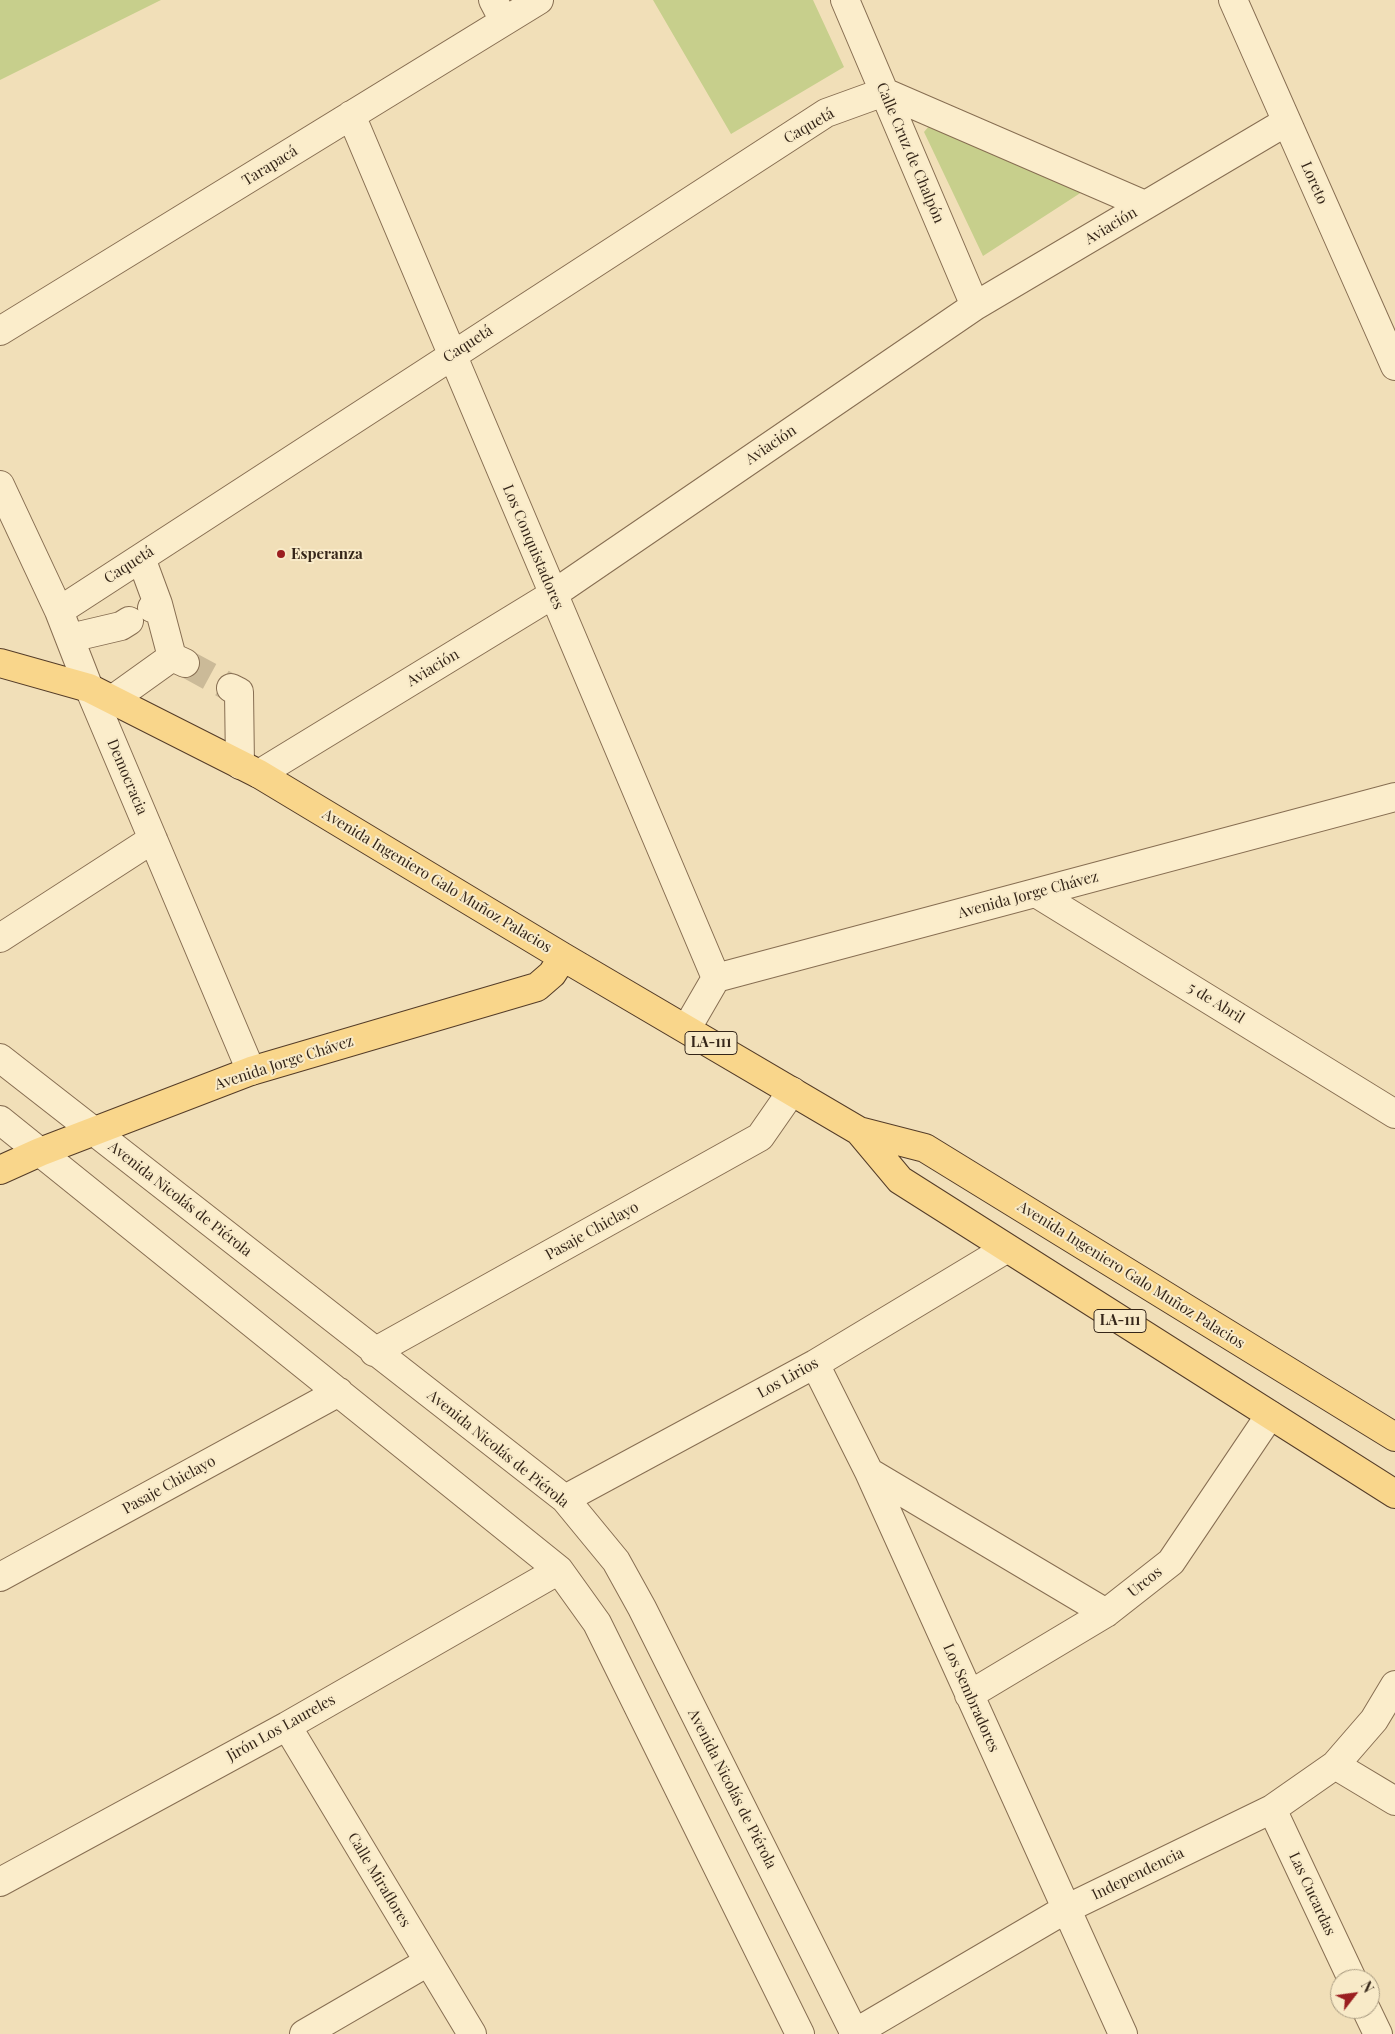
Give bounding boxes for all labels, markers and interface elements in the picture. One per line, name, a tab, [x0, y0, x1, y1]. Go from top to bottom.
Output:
street label: Calle Cruz de Chalpón	[872, 80, 948, 226]
street label: Caquetá	[781, 104, 837, 148]
street label: Tarapacá	[239, 142, 301, 190]
street label: Loreto	[1297, 159, 1331, 207]
street label: Aviación	[1082, 203, 1140, 249]
street label: Caquetá	[440, 321, 496, 367]
street label: Aviación	[742, 421, 800, 469]
street label: Los Conquistadores	[499, 482, 567, 612]
street label: Caquetá	[101, 542, 157, 588]
place label: Esperanza	[291, 545, 363, 563]
marker: Esperanza	[275, 548, 287, 560]
street label: Aviación	[404, 645, 462, 691]
street label: Democracia	[103, 736, 151, 818]
street label: Avenida Ingeniero Galo Muñoz Palacios	[319, 805, 555, 957]
street label: Avenida Jorge Chávez	[956, 868, 1100, 922]
street label: 5 de Abril	[1184, 979, 1248, 1027]
street label: Avenida Jorge Chávez	[212, 1032, 356, 1094]
road number: LA-111	[685, 1032, 737, 1054]
street label: Avenida Nicolás de Piérola	[105, 1137, 255, 1261]
street label: Avenida Ingeniero Galo Muñoz Palacios	[1014, 1197, 1248, 1353]
street label: Pasaje Chiclayo	[542, 1198, 642, 1264]
road number: LA-111	[1094, 1310, 1146, 1332]
street label: Los Lirios	[754, 1354, 822, 1402]
street label: Avenida Nicolás de Piérola	[424, 1386, 572, 1512]
street label: Pasaje Chiclayo	[119, 1452, 219, 1518]
street label: Urcos	[1124, 1563, 1166, 1601]
street label: Los Sembradores	[939, 1641, 1003, 1755]
street label: Jirón Los Laureles	[224, 1691, 338, 1765]
street label: Avenida Nicolás de Piérola	[684, 1706, 780, 1872]
street label: Calle Miraflores	[344, 1829, 414, 1931]
street label: Independencia	[1089, 1844, 1187, 1904]
street label: Las Cucardas	[1285, 1850, 1339, 1938]
north arrow	[1330, 1969, 1380, 2019]
text: N	[1357, 1978, 1378, 1996]

